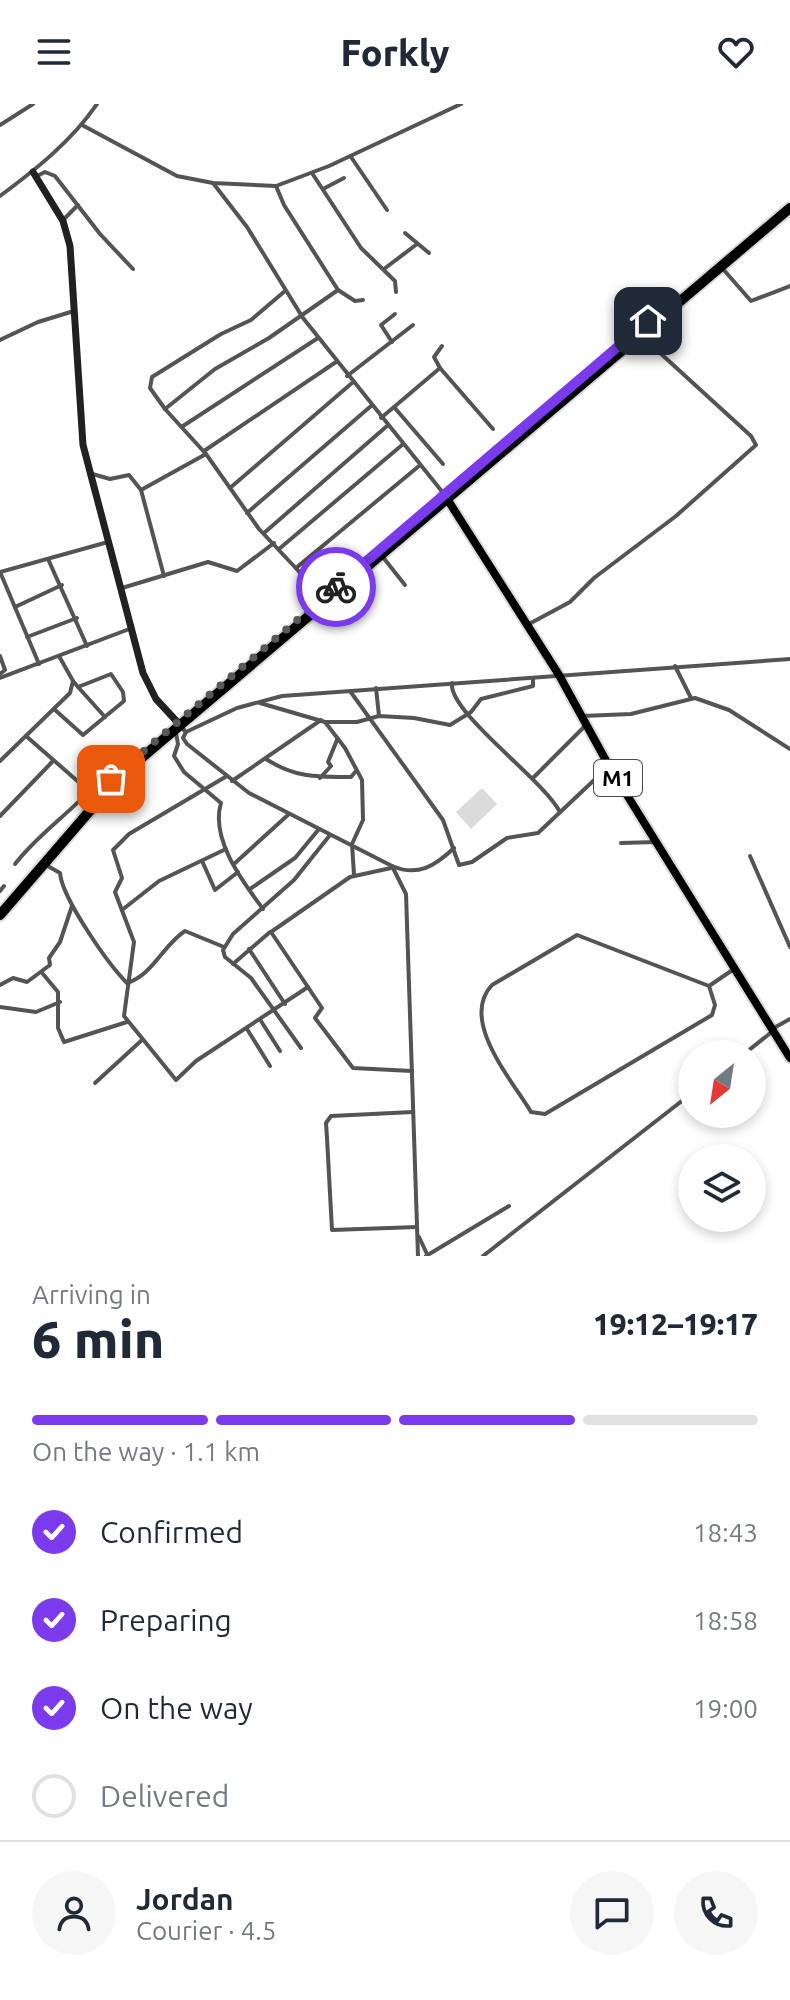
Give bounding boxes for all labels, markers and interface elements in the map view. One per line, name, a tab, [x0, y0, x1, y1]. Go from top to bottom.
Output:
icon: menu	[32, 30, 76, 74]
icon: heart	[714, 30, 758, 74]
text: Forkly	[341, 32, 449, 73]
pin	[614, 287, 682, 355]
icon: home	[626, 299, 670, 343]
courier	[296, 547, 376, 627]
icon: bike	[314, 565, 358, 609]
pin	[77, 745, 145, 813]
icon: bag	[89, 757, 133, 801]
road number: M1	[594, 760, 642, 796]
north arrow	[678, 1040, 766, 1128]
map controls	[678, 1040, 766, 1232]
button: layers	[678, 1144, 766, 1232]
text: Arriving in	[32, 1280, 151, 1309]
text: 19:12–19:17	[593, 1307, 758, 1341]
text: 6 min	[32, 1310, 164, 1368]
text: On the way · 1.1 km	[32, 1437, 260, 1466]
icon: check	[32, 1510, 76, 1554]
text: Confirmed	[100, 1515, 243, 1549]
text: 18:43	[693, 1518, 758, 1547]
icon: check	[32, 1598, 76, 1642]
text: Preparing	[100, 1603, 232, 1637]
text: 18:58	[693, 1606, 758, 1635]
icon: check	[32, 1686, 76, 1730]
text: On the way	[100, 1691, 253, 1725]
text: 19:00	[693, 1694, 758, 1723]
text: Delivered	[100, 1779, 229, 1813]
button: person	[32, 1871, 116, 1955]
button: chat	[570, 1871, 654, 1955]
button: phone	[674, 1871, 758, 1955]
text: Jordan	[136, 1882, 234, 1916]
text: Courier · 4.5	[136, 1916, 276, 1945]

